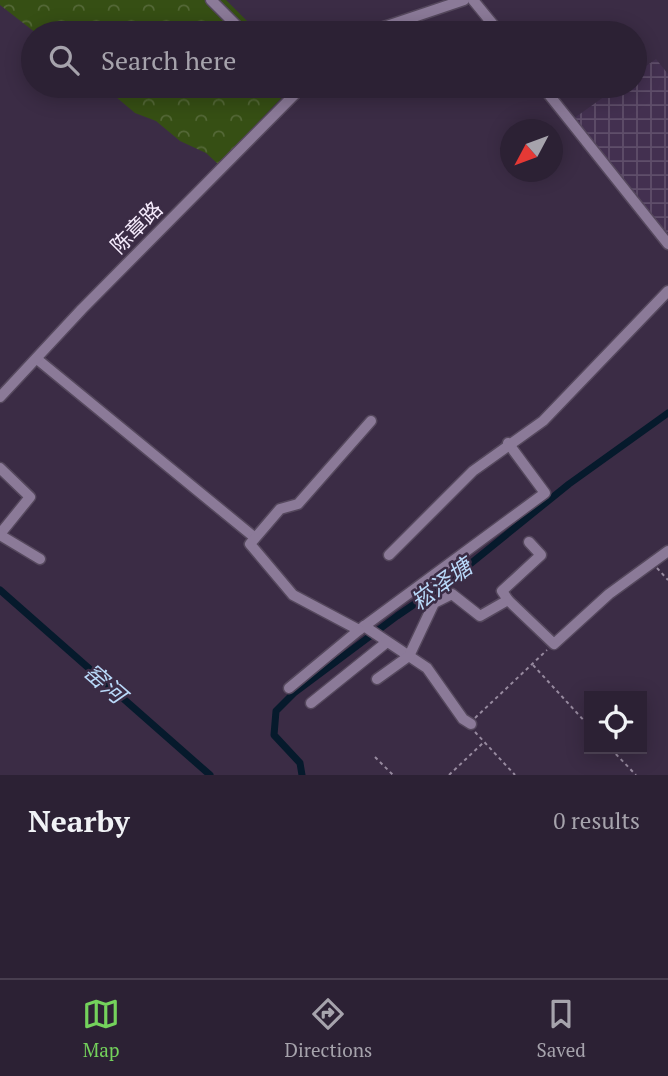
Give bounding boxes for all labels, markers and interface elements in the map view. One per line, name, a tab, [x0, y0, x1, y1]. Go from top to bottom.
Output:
search box	[21, 21, 647, 98]
icon: search	[45, 41, 83, 79]
text: Search here	[101, 43, 236, 77]
north arrow	[500, 119, 563, 182]
street label: 陈章路	[104, 195, 168, 259]
water label: 崧泽塘	[404, 549, 481, 617]
water label: 窑河	[77, 656, 136, 712]
map controls	[584, 691, 647, 754]
button: locate	[584, 691, 647, 754]
text: Nearby	[28, 801, 130, 841]
text: 0 results	[553, 805, 640, 836]
tab: Map	[82, 995, 120, 1062]
tab: Directions	[285, 995, 372, 1062]
tab: Saved	[537, 995, 586, 1062]

